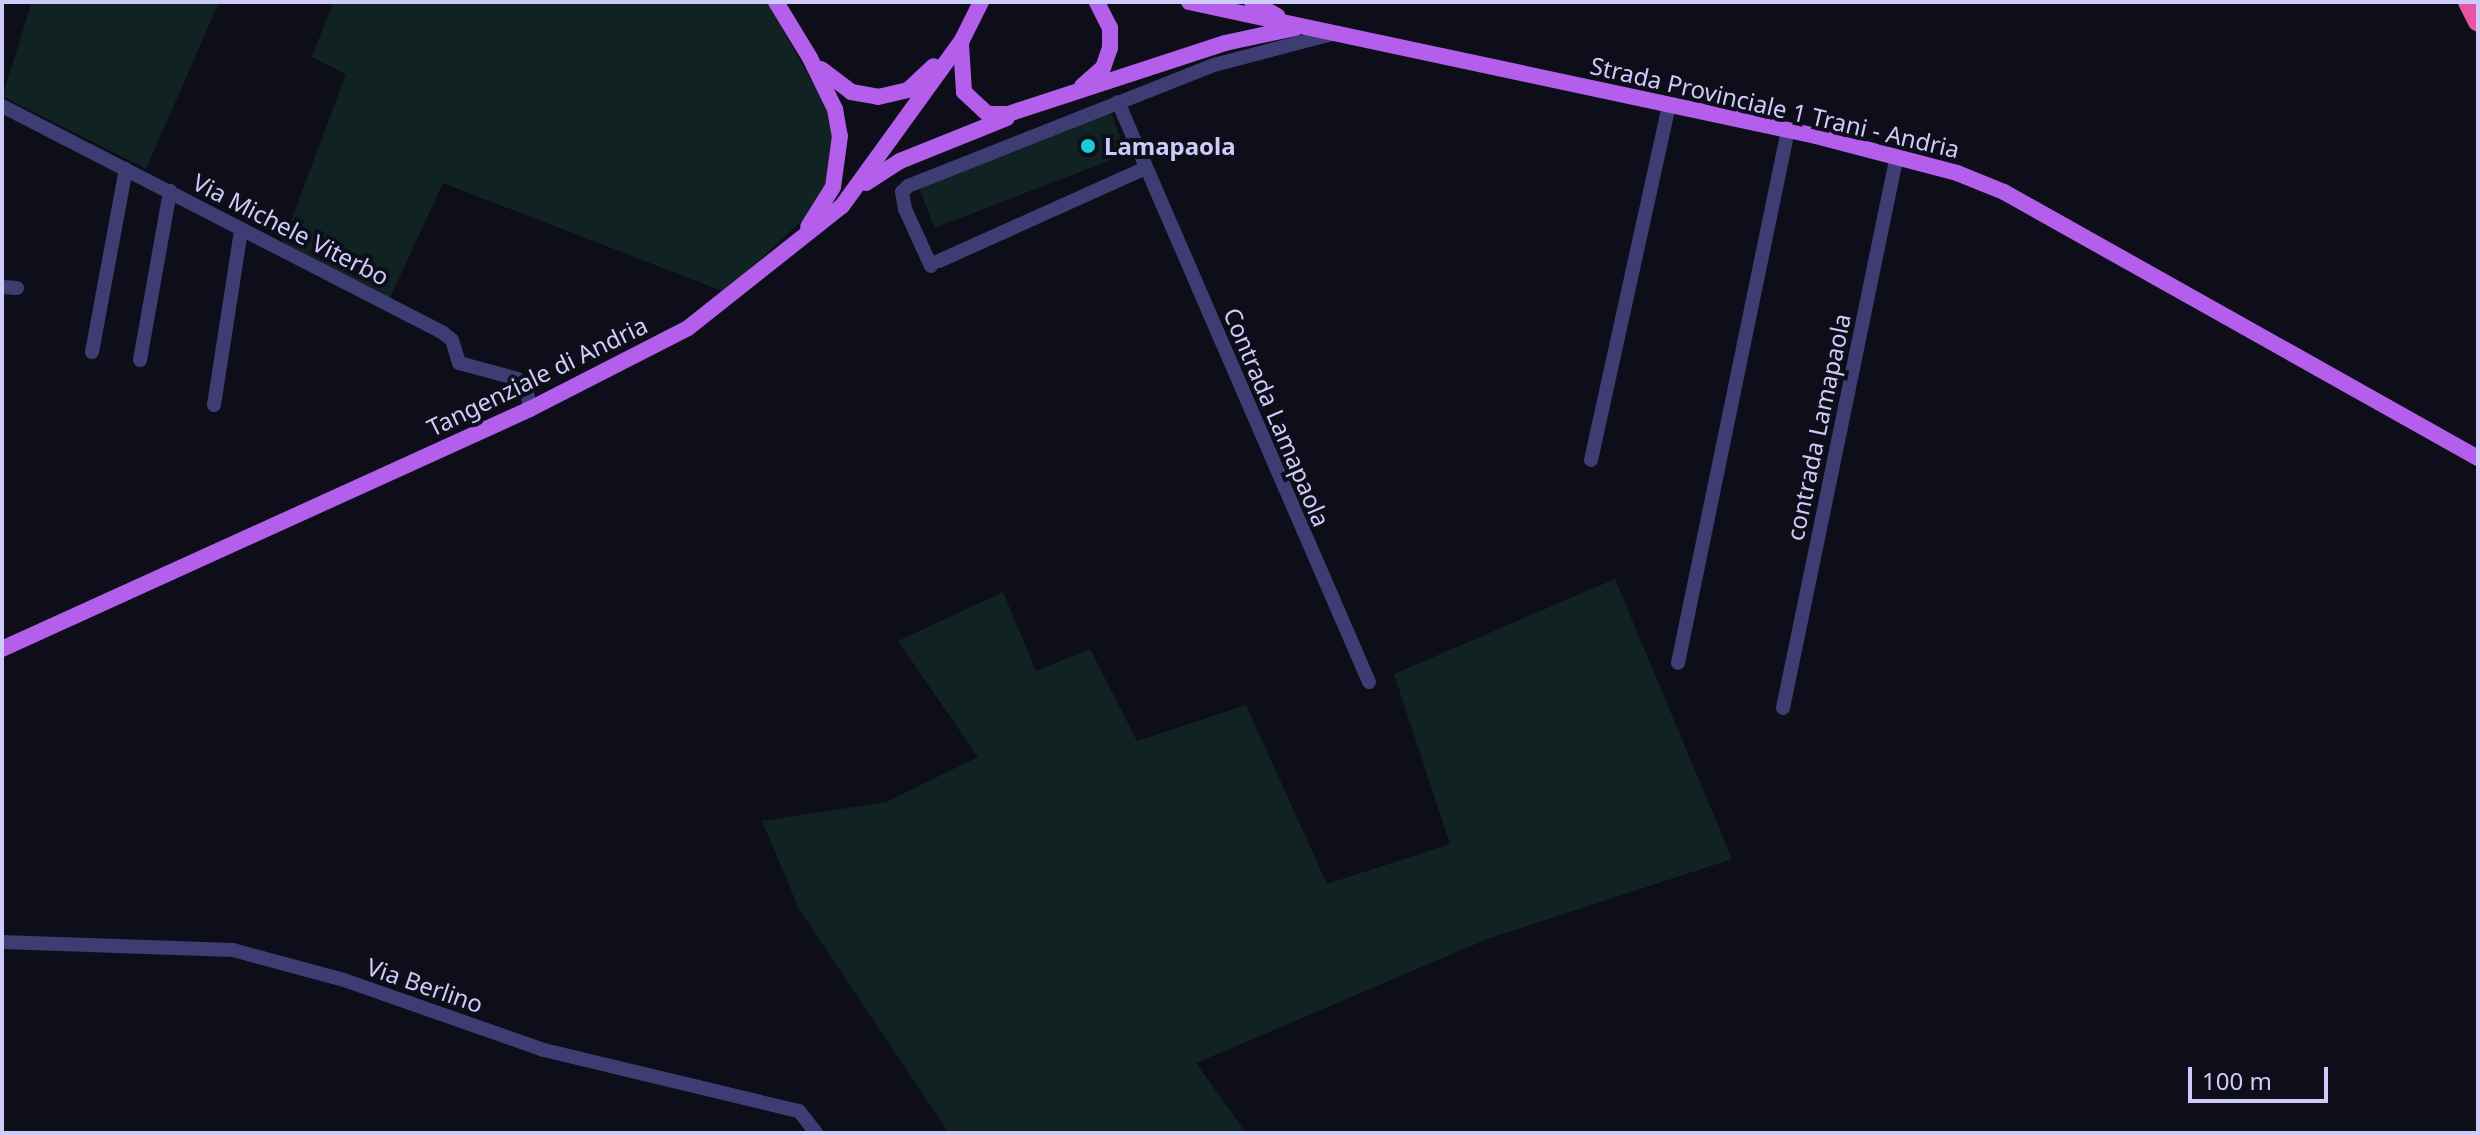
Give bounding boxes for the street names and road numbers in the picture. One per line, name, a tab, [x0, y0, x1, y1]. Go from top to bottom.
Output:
street label: Strada Provinciale 1 Trani - Andria	[1587, 50, 1963, 164]
street label: Via Michele Viterbo	[188, 167, 394, 291]
street label: Contrada Lamapaola	[1218, 303, 1336, 531]
street label: Tangenziale di Andria	[422, 310, 652, 442]
street label: contrada Lamapaola	[1780, 311, 1856, 543]
street label: Via Berlino	[363, 952, 487, 1018]

